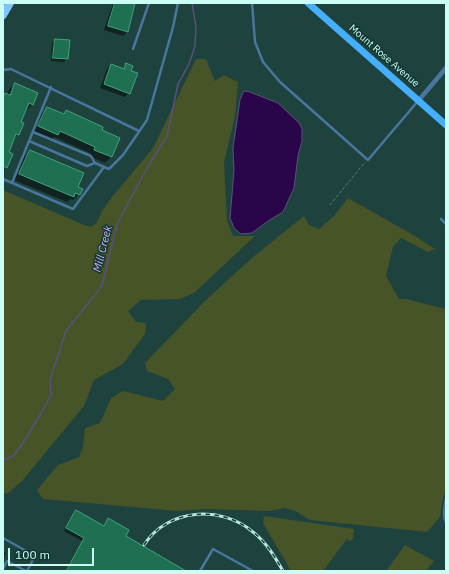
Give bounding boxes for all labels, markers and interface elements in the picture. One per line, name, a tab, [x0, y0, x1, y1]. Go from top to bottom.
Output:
street label: Mount Rose Avenue	[347, 22, 421, 90]
water label: Mill Creek	[91, 224, 115, 274]
scale bar	[10, 540, 96, 566]
text: 100 m	[15, 547, 50, 562]

